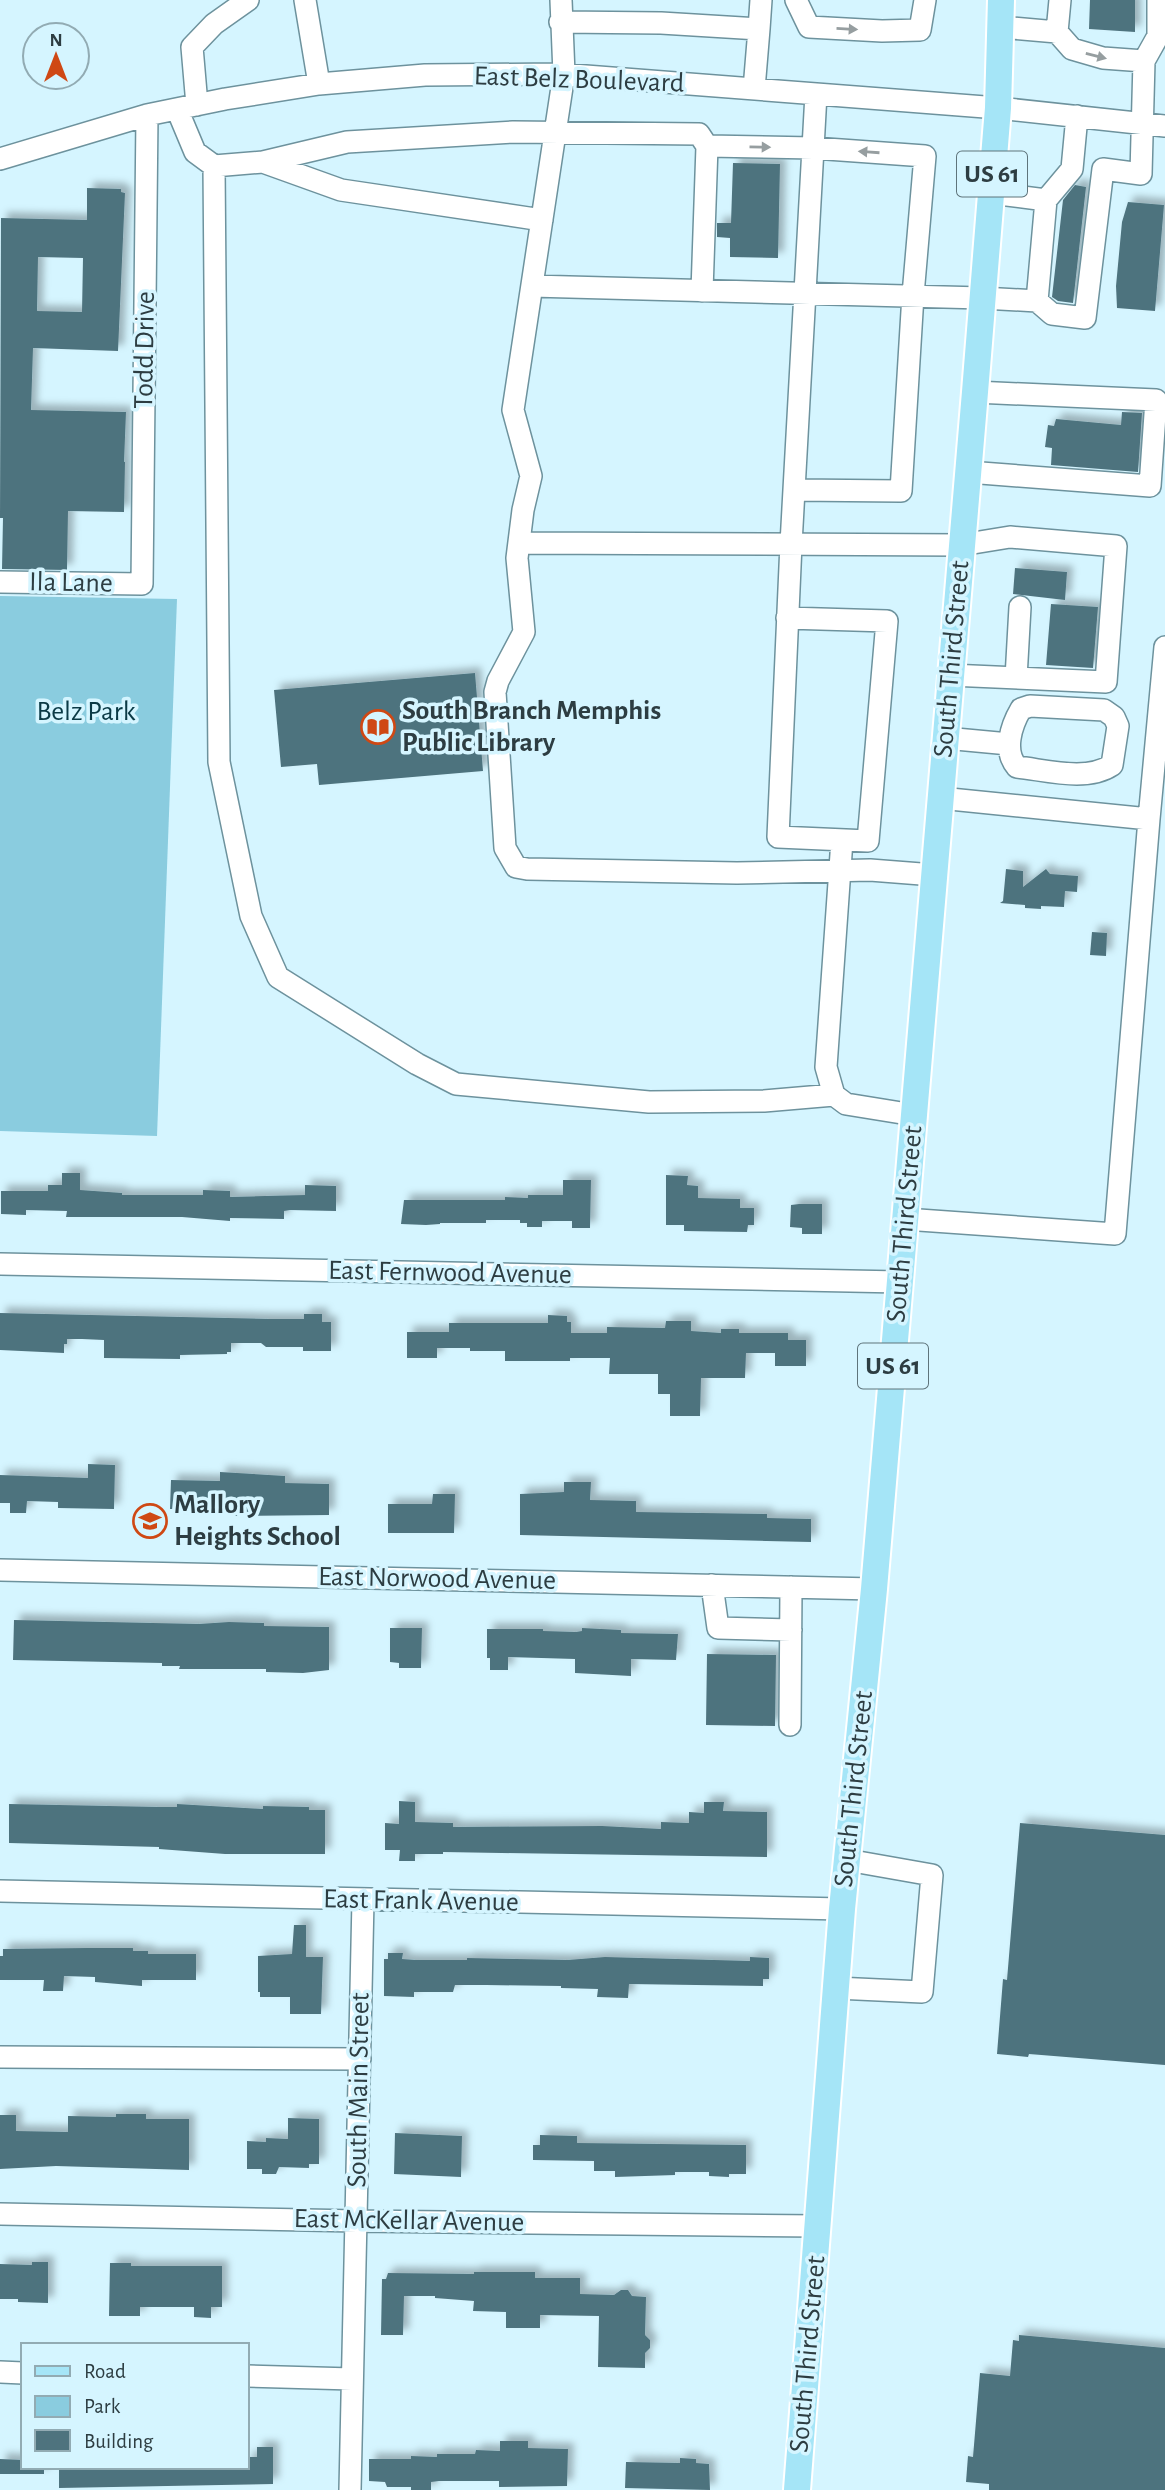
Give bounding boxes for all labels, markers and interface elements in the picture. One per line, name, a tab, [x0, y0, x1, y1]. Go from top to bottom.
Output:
north arrow	[21, 21, 91, 91]
one-way arrow	[837, 24, 859, 35]
text: N	[49, 31, 63, 50]
one-way arrow	[1085, 50, 1107, 61]
street label: East Belz Boulevard	[473, 62, 685, 98]
one-way arrow	[749, 141, 771, 152]
one-way arrow	[858, 146, 880, 157]
road number: US 61	[957, 152, 1027, 196]
street label: Todd Drive	[130, 291, 160, 409]
street label: South Third Street	[929, 559, 975, 759]
street label: Ila Lane	[29, 568, 113, 598]
place label: South Branch Memphis Public Library	[402, 697, 661, 757]
park label: Belz Park	[36, 698, 136, 726]
library icon: South Branch Memphis Public Library	[359, 708, 397, 746]
street label: South Third Street	[882, 1124, 928, 1324]
street label: East Fernwood Avenue	[328, 1257, 572, 1289]
road number: US 61	[858, 1344, 928, 1388]
place label: Mallory Heights School	[174, 1491, 341, 1551]
school or university icon: Mallory Heights School	[131, 1502, 169, 1540]
street label: East Norwood Avenue	[318, 1563, 556, 1595]
street label: South Third Street	[830, 1689, 878, 1889]
street label: East Frank Avenue	[323, 1885, 519, 1917]
street label: South Main Street	[343, 1992, 375, 2188]
street label: East McKellar Avenue	[293, 2205, 525, 2237]
street label: South Third Street	[785, 2254, 831, 2454]
legend	[21, 2343, 248, 2469]
text: Road	[84, 2361, 126, 2382]
text: Park	[84, 2396, 121, 2417]
text: Building	[84, 2431, 154, 2452]

